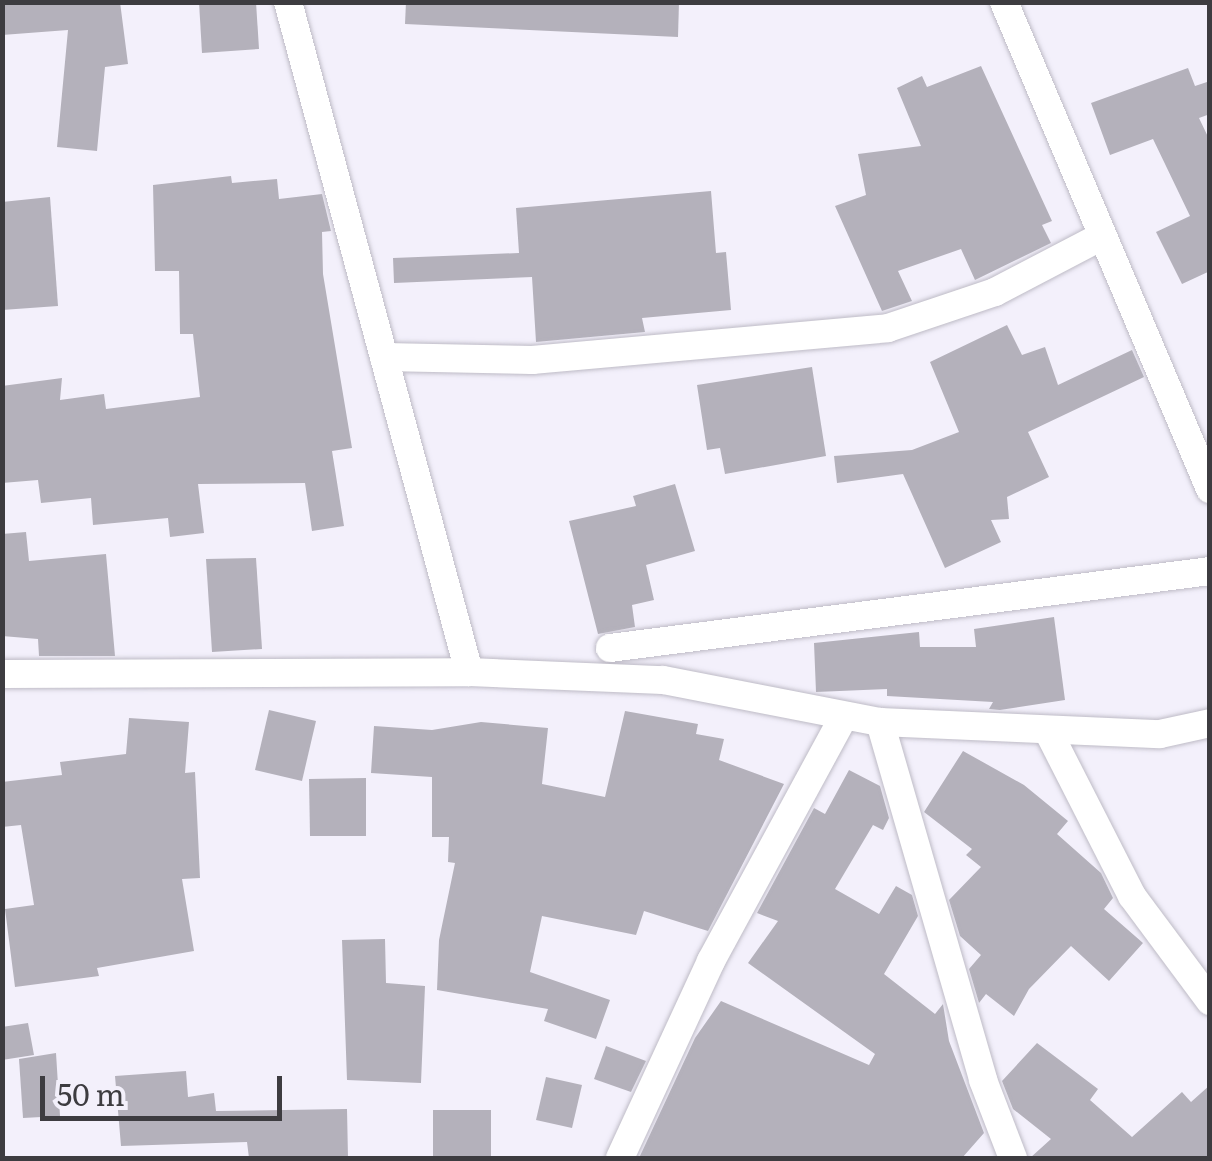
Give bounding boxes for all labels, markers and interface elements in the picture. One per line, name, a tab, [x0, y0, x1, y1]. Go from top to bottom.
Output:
scale bar	[45, 1056, 288, 1118]
text: 50 m	[57, 1071, 125, 1115]

